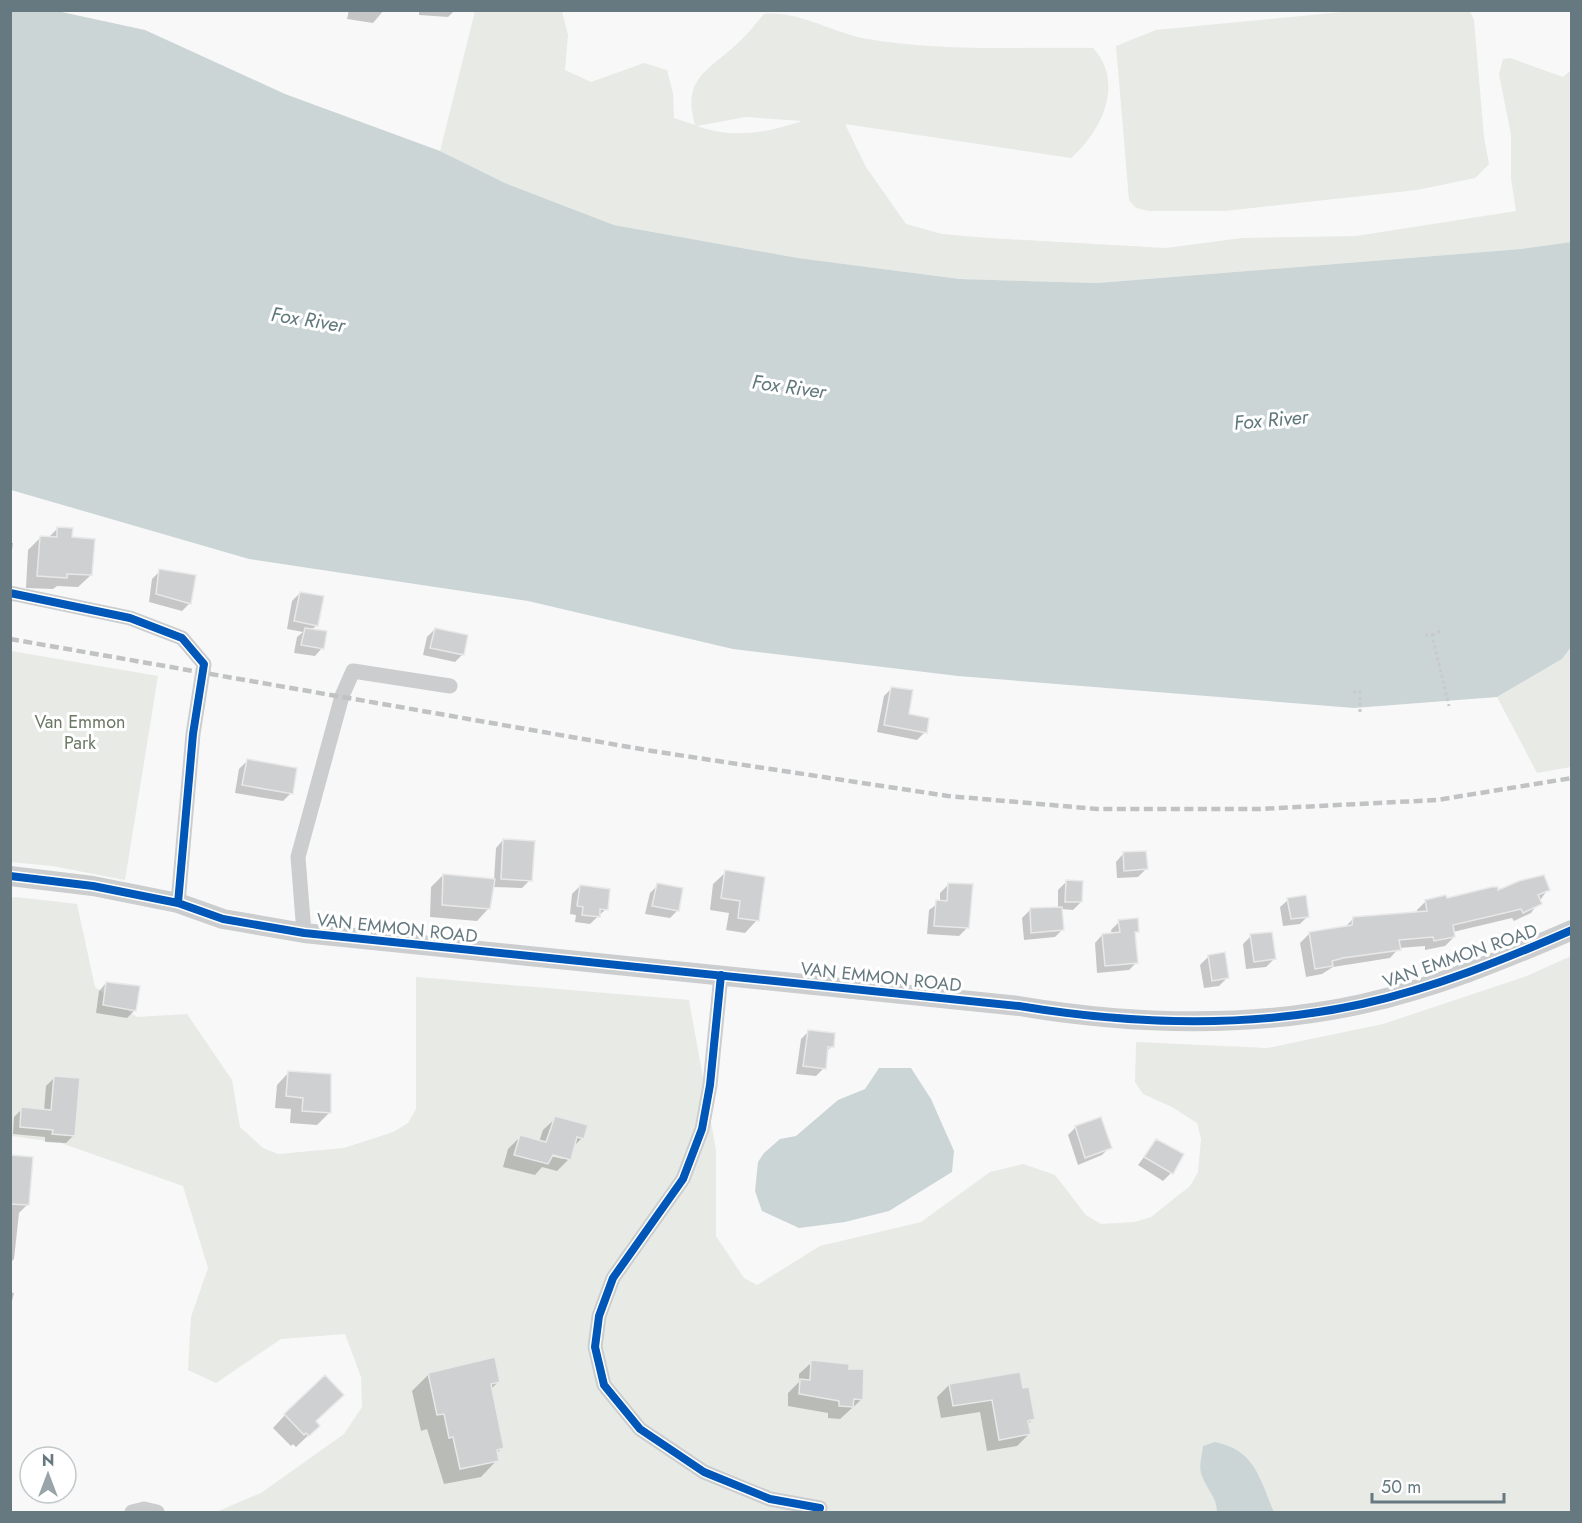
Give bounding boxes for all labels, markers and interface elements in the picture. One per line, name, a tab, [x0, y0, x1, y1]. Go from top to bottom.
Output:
water label: Fox River	[269, 300, 348, 340]
water label: Fox River	[750, 367, 829, 407]
water label: Fox River	[1233, 402, 1311, 438]
park label: Van Emmon Park	[35, 709, 125, 756]
street label: VAN EMMON ROAD	[315, 907, 479, 949]
street label: VAN EMMON ROAD	[1379, 917, 1541, 995]
street label: VAN EMMON ROAD	[799, 956, 963, 998]
north arrow	[18, 1445, 78, 1505]
text: N	[42, 1449, 54, 1472]
scale bar	[1372, 1466, 1504, 1504]
text: 50 m	[1381, 1474, 1421, 1500]

